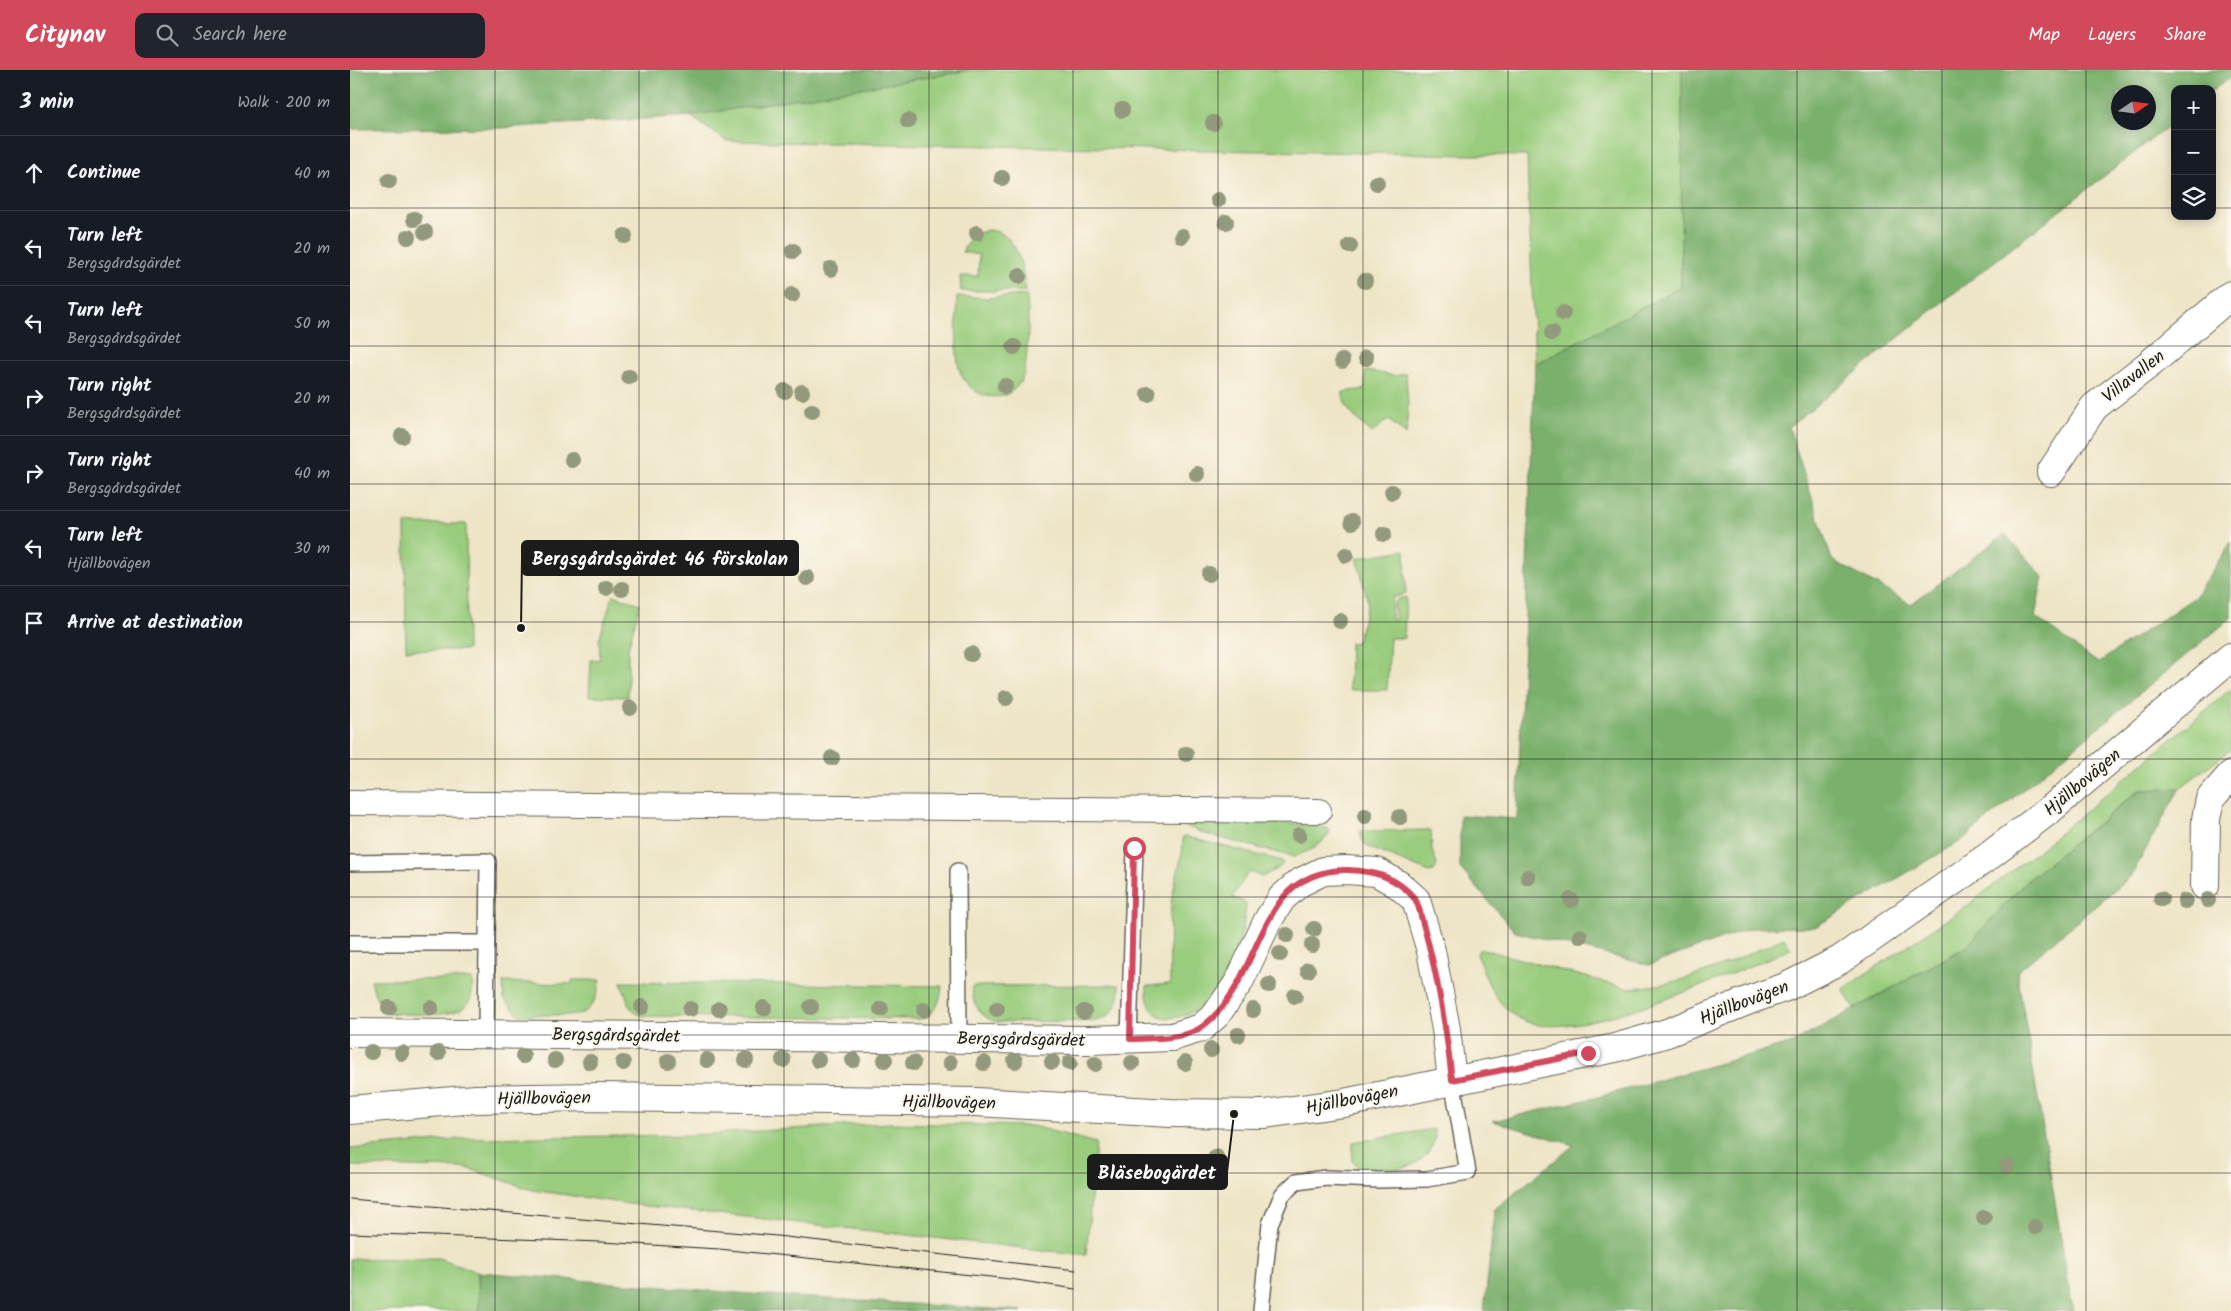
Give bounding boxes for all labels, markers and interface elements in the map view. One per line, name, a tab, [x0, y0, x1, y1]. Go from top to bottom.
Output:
search box	[135, 13, 485, 58]
text: Citynav	[25, 16, 105, 55]
text: Search here	[193, 20, 287, 50]
icon: search	[153, 21, 181, 49]
text: Map	[2029, 21, 2060, 50]
text: Layers	[2088, 21, 2136, 50]
text: Share	[2164, 21, 2206, 50]
north arrow	[2111, 85, 2156, 130]
map controls	[2171, 85, 2216, 220]
button: +	[2171, 85, 2216, 130]
text: 3 min	[20, 86, 74, 119]
text: Walk · 200 m	[237, 90, 330, 115]
button: −	[2171, 130, 2216, 175]
text: Continue	[67, 158, 140, 188]
icon: ahead	[20, 159, 48, 187]
text: 40 m	[294, 161, 330, 186]
button: layers	[2171, 175, 2216, 220]
text: Turn left	[67, 221, 142, 251]
icon: left	[20, 234, 48, 262]
text: 20 m	[294, 236, 330, 261]
text: Bergsgårdsgärdet	[67, 251, 181, 276]
text: Turn left	[67, 296, 142, 326]
icon: left	[20, 309, 48, 337]
text: 50 m	[294, 311, 330, 336]
text: Bergsgårdsgärdet	[67, 326, 181, 351]
street label: Villavallen	[2096, 343, 2172, 411]
text: Turn right	[67, 371, 152, 401]
icon: right	[20, 384, 48, 412]
text: 20 m	[294, 386, 330, 411]
text: Bergsgårdsgärdet	[67, 401, 181, 426]
text: Turn right	[67, 446, 152, 476]
icon: right	[20, 459, 48, 487]
text: 40 m	[294, 461, 330, 486]
text: Bergsgårdsgärdet	[67, 476, 181, 501]
text: Turn left	[67, 521, 142, 551]
icon: left	[20, 534, 48, 562]
text: 30 m	[294, 536, 330, 561]
callout: Bergsgårdsgärdet 46 förskolan	[522, 541, 798, 575]
text: Bergsgårdsgärdet 46 förskolan	[532, 545, 788, 575]
text: Hjällbovägen	[67, 551, 150, 576]
text: Arrive at destination	[67, 608, 243, 638]
icon: arrive	[20, 609, 48, 637]
street label: Hjällbovägen	[2038, 742, 2128, 824]
route start	[1123, 837, 1146, 860]
street label: Hjällbovägen	[1696, 973, 1794, 1034]
street label: Bergsgårdsgärdet	[552, 1021, 681, 1052]
street label: Bergsgårdsgärdet	[957, 1025, 1086, 1056]
route end	[1577, 1042, 1600, 1065]
street label: Hjällbovägen	[1303, 1077, 1401, 1124]
street label: Hjällbovägen	[497, 1084, 591, 1115]
street label: Hjällbovägen	[902, 1088, 996, 1119]
callout: Bläsebogärdet	[1088, 1155, 1227, 1189]
text: Bläsebogärdet	[1098, 1159, 1217, 1189]

